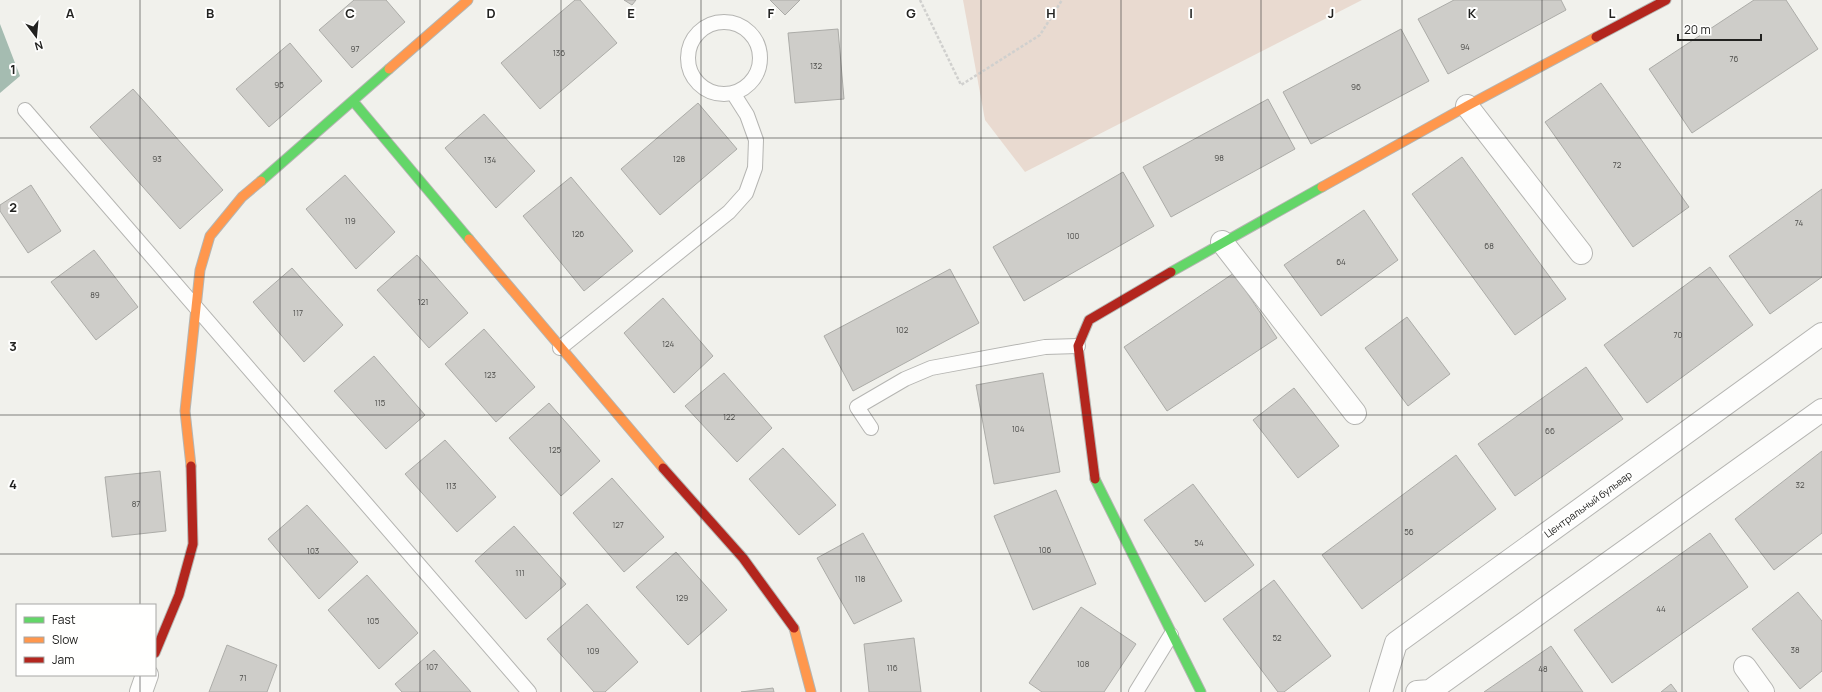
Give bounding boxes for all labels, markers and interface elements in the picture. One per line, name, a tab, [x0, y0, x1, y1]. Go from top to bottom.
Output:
text: A	[66, 4, 75, 22]
text: B	[206, 4, 214, 22]
text: C	[345, 4, 355, 22]
text: D	[486, 4, 496, 22]
text: E	[627, 4, 635, 22]
text: F	[768, 4, 775, 22]
text: G	[906, 4, 916, 22]
text: H	[1046, 4, 1056, 22]
text: I	[1189, 4, 1193, 22]
text: J	[1328, 4, 1334, 22]
text: K	[1468, 4, 1477, 22]
text: L	[1609, 4, 1616, 22]
north arrow	[16, 16, 56, 56]
scale bar	[1678, 16, 1761, 42]
text: 20 m	[1684, 21, 1711, 38]
text: N	[33, 38, 45, 54]
house number: 94	[1460, 41, 1470, 52]
house number: 97	[351, 43, 359, 54]
house number: 136	[553, 47, 565, 58]
house number: 76	[1730, 53, 1739, 64]
text: 1	[10, 60, 16, 78]
house number: 132	[810, 60, 822, 71]
house number: 95	[274, 79, 284, 90]
house number: 96	[1351, 81, 1361, 92]
house number: 98	[1214, 152, 1224, 163]
house number: 93	[152, 153, 162, 164]
house number: 128	[673, 153, 686, 164]
house number: 134	[484, 154, 496, 165]
house number: 72	[1613, 159, 1622, 170]
text: 2	[9, 198, 17, 216]
house number: 119	[344, 215, 356, 226]
house number: 74	[1795, 217, 1803, 228]
house number: 126	[572, 228, 584, 239]
house number: 100	[1067, 230, 1080, 241]
house number: 68	[1484, 240, 1494, 251]
house number: 64	[1336, 256, 1346, 267]
house number: 89	[90, 289, 100, 300]
house number: 121	[418, 296, 428, 307]
house number: 117	[293, 307, 303, 318]
house number: 102	[896, 324, 909, 335]
house number: 70	[1674, 329, 1683, 340]
text: 3	[9, 337, 17, 355]
house number: 124	[662, 338, 674, 349]
house number: 123	[484, 369, 496, 380]
house number: 115	[375, 397, 386, 408]
house number: 122	[723, 411, 736, 422]
house number: 104	[1012, 423, 1025, 434]
house number: 66	[1545, 425, 1555, 436]
house number: 125	[549, 444, 562, 455]
street label: Центральный бульвар	[1541, 467, 1635, 541]
text: 4	[9, 475, 17, 493]
house number: 32	[1796, 479, 1805, 490]
house number: 113	[446, 480, 456, 491]
house number: 87	[132, 498, 140, 509]
house number: 127	[612, 519, 624, 530]
house number: 56	[1404, 526, 1414, 537]
house number: 54	[1194, 537, 1204, 548]
house number: 106	[1039, 544, 1052, 555]
house number: 103	[307, 545, 319, 556]
house number: 111	[515, 567, 525, 578]
house number: 118	[855, 573, 866, 584]
house number: 129	[676, 592, 688, 603]
house number: 44	[1656, 603, 1666, 614]
legend	[16, 604, 156, 676]
text: Fast	[52, 611, 76, 628]
house number: 105	[367, 615, 380, 626]
text: Slow	[52, 631, 78, 648]
house number: 52	[1273, 632, 1282, 643]
house number: 38	[1790, 644, 1800, 655]
house number: 109	[587, 645, 600, 656]
text: Jam	[52, 651, 74, 668]
house number: 108	[1077, 658, 1090, 669]
house number: 107	[426, 661, 438, 672]
house number: 116	[886, 662, 898, 673]
house number: 48	[1538, 663, 1548, 674]
house number: 71	[239, 672, 247, 683]

